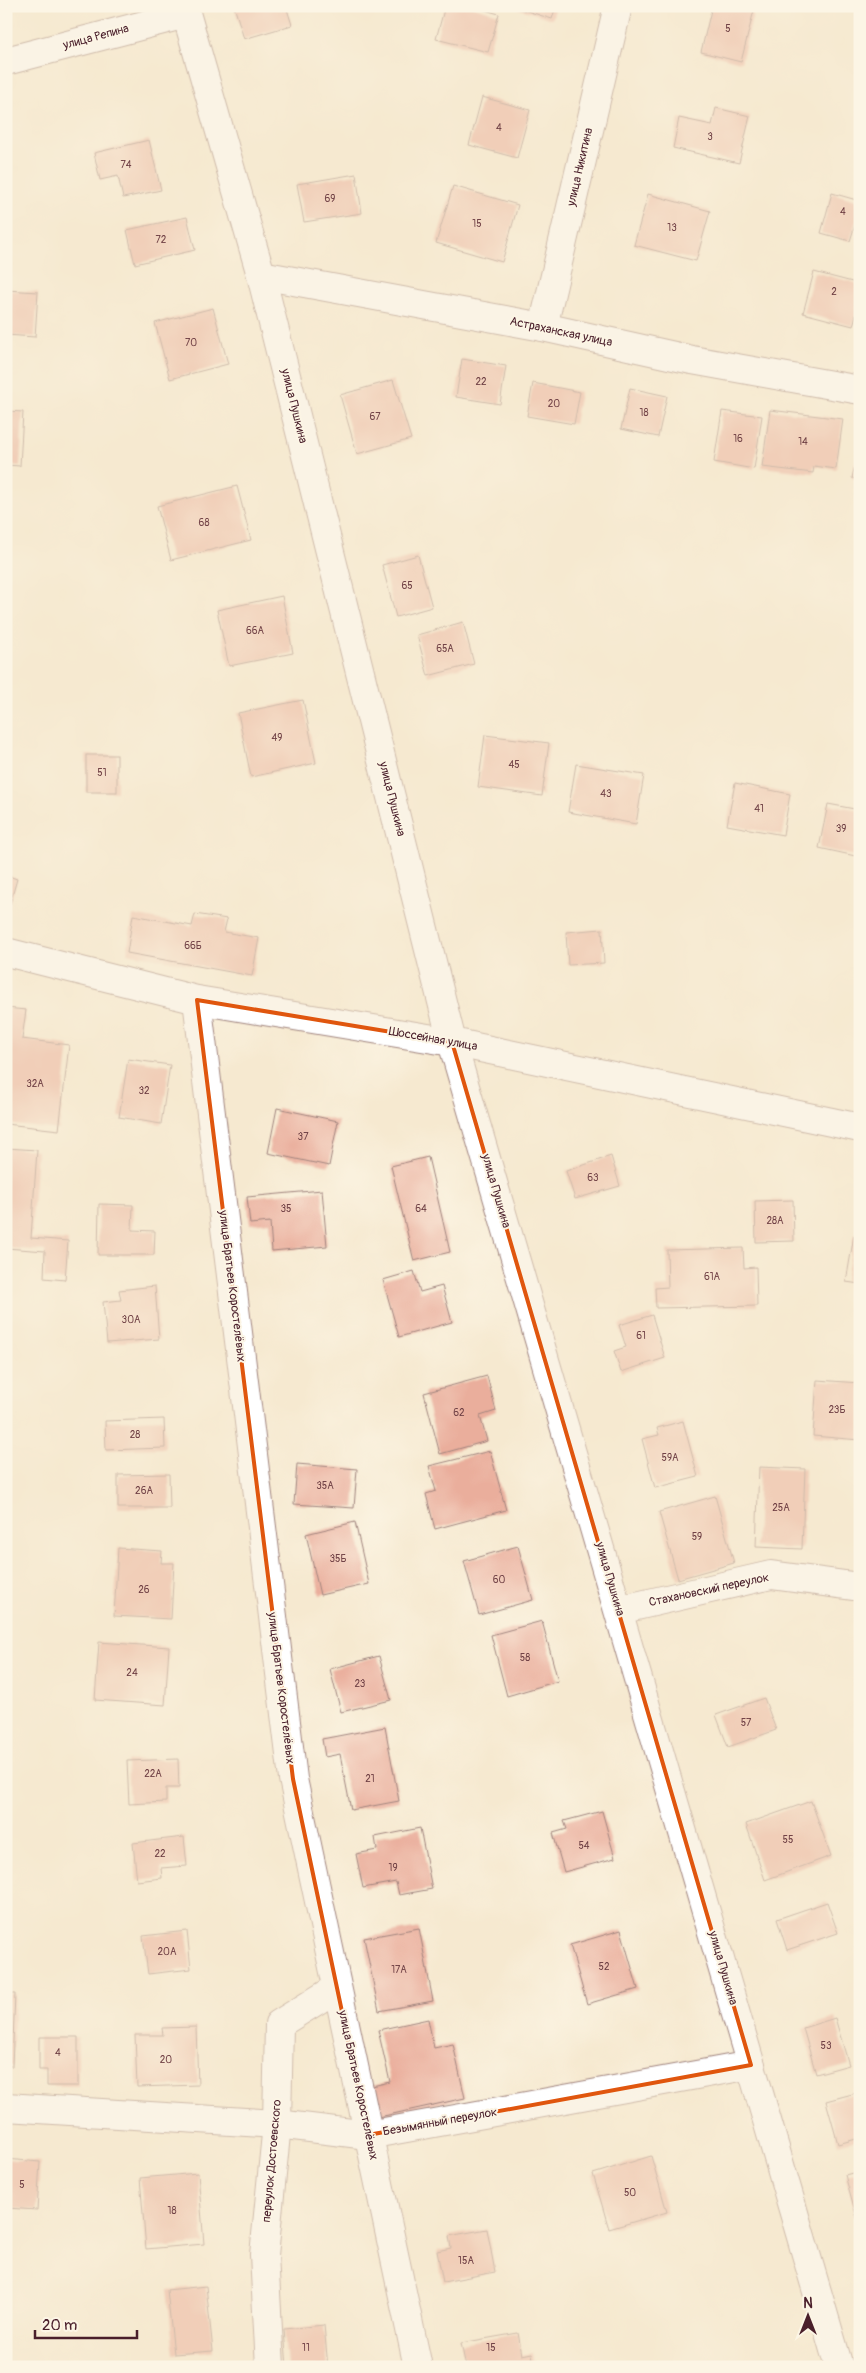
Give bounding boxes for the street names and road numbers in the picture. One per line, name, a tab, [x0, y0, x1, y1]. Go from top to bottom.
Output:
street label: улица Репина	[61, 21, 131, 53]
street label: улица Никитина	[563, 126, 596, 209]
street label: Астраханская улица	[508, 314, 614, 350]
street label: улица Пушкина	[277, 366, 311, 445]
street label: улица Пушкина	[375, 759, 409, 838]
street label: Шоссейная улица	[387, 1024, 479, 1054]
street label: улица Пушкина	[478, 1151, 514, 1230]
street label: улица Братьев Коростелёвых	[215, 1208, 249, 1363]
street label: улица Пушкина	[592, 1539, 628, 1618]
street label: Стахановский переулок	[647, 1570, 771, 1610]
street label: улица Братьев Коростелёвых	[264, 1610, 298, 1765]
street label: улица Пушкина	[705, 1928, 741, 2007]
street label: улица Братьев Коростелёвых	[335, 2008, 381, 2161]
street label: переулок Достоевского	[259, 2098, 285, 2223]
street label: Безымянный переулок	[382, 2105, 498, 2139]

